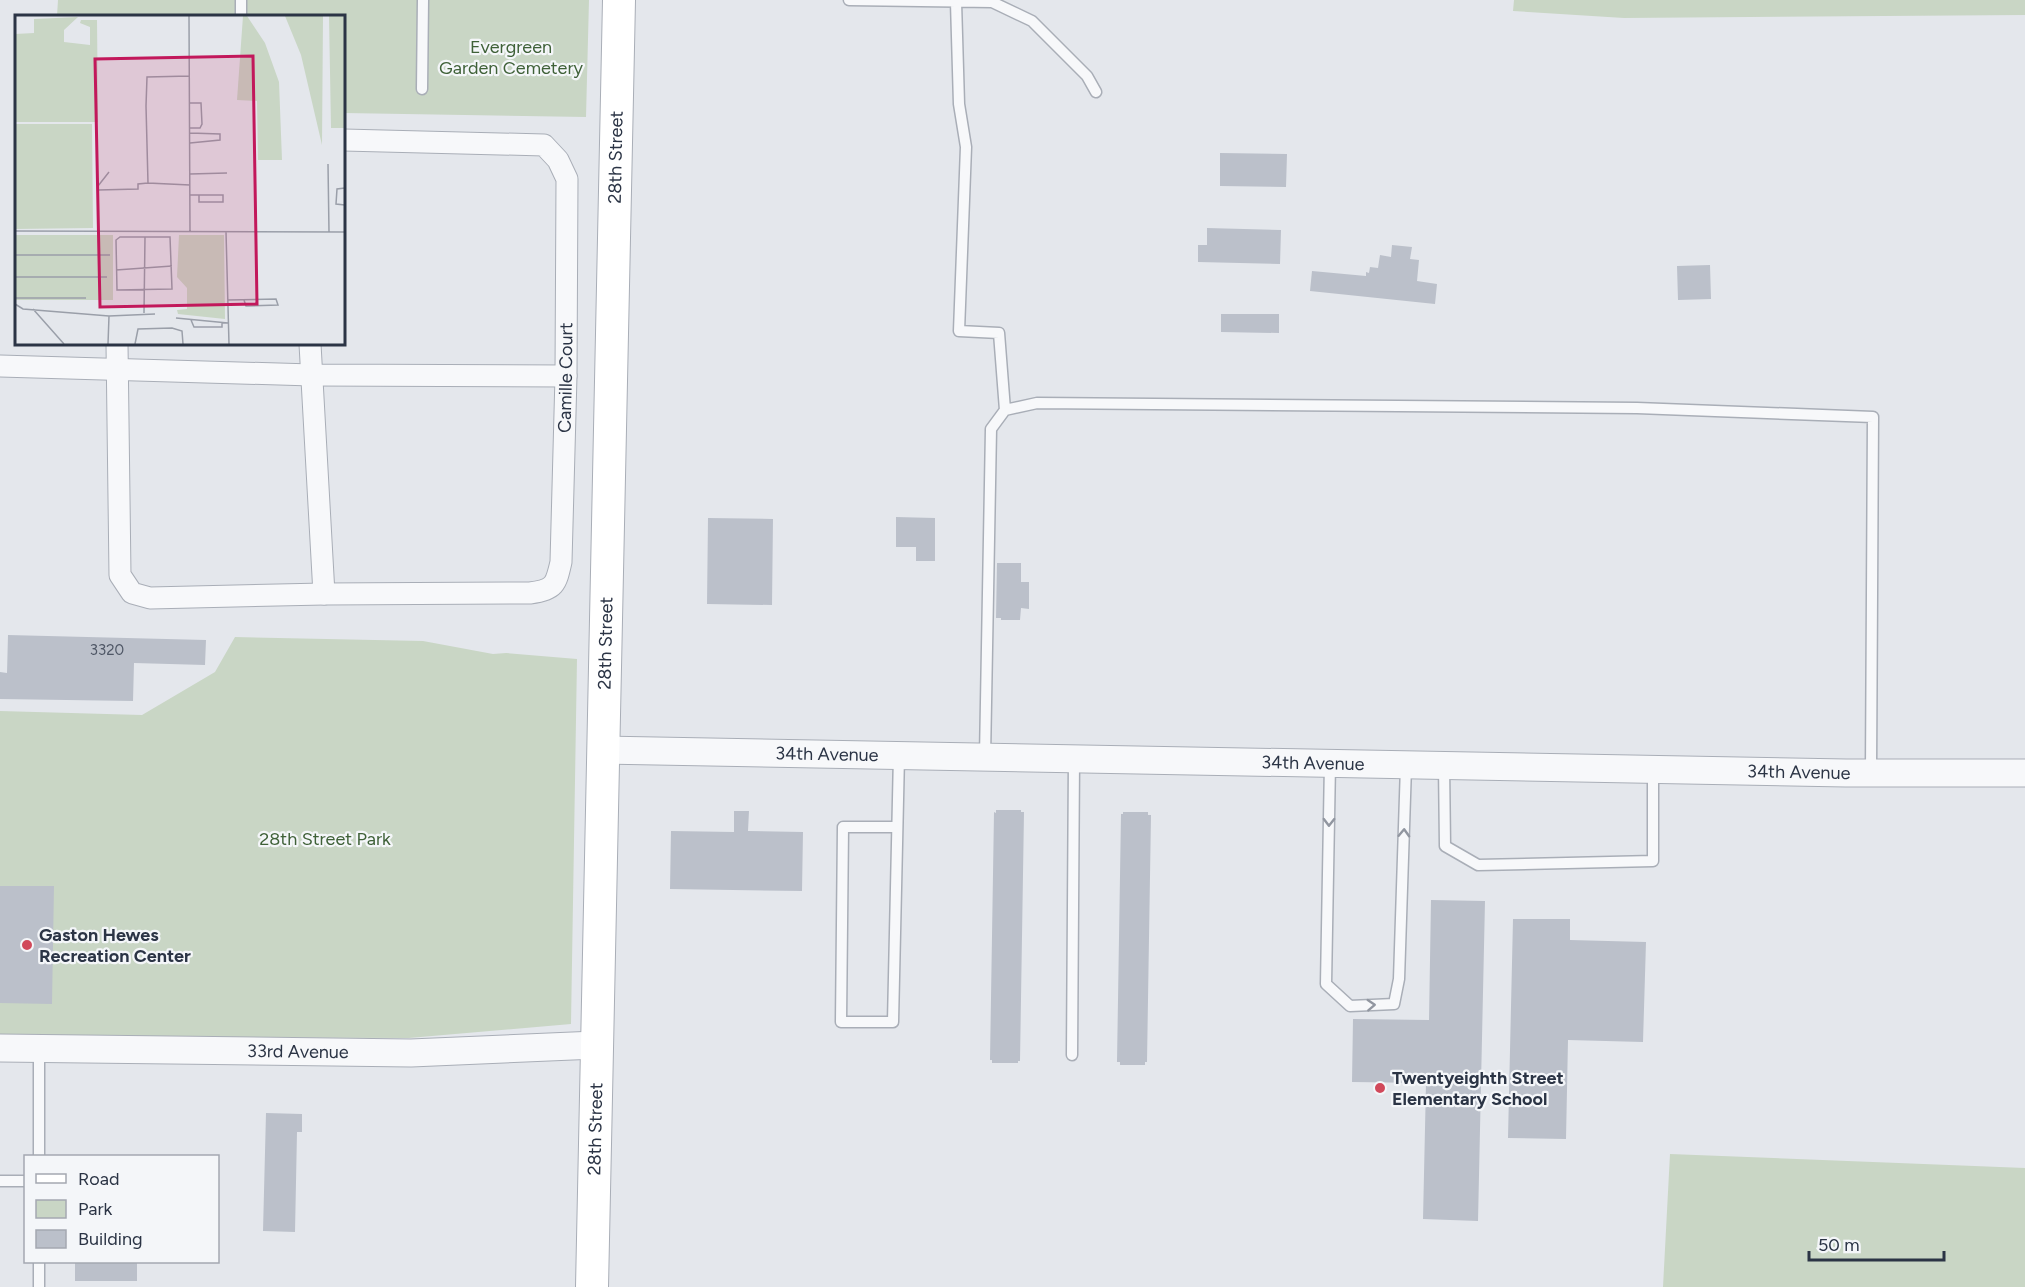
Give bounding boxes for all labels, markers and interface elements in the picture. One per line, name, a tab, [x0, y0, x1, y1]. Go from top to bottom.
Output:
inset map	[15, 15, 345, 345]
park label: Evergreen Garden Cemetery	[439, 36, 583, 79]
street label: 28th Street	[604, 110, 628, 204]
street label: Camille Court	[553, 322, 577, 433]
street label: 28th Street	[594, 596, 617, 690]
house number: 3320	[90, 641, 124, 659]
street label: 34th Avenue	[775, 742, 879, 766]
street label: 34th Avenue	[1261, 751, 1365, 775]
street label: 34th Avenue	[1747, 760, 1851, 784]
one-way arrow	[1323, 817, 1335, 826]
park label: 28th Street Park	[259, 828, 391, 850]
one-way arrow	[1398, 828, 1410, 837]
place label: Gaston Hewes Recreation Center	[39, 924, 191, 967]
marker: Gaston Hewes Recreation Center	[20, 938, 34, 952]
one-way arrow	[1367, 999, 1376, 1012]
street label: 33rd Avenue	[247, 1040, 349, 1063]
place label: Twentyeighth Street Elementary School	[1392, 1067, 1564, 1110]
marker: Twentyeighth Street Elementary School	[1373, 1081, 1387, 1095]
street label: 28th Street	[583, 1082, 607, 1176]
legend	[24, 1155, 219, 1263]
text: Road	[78, 1168, 119, 1190]
text: Park	[78, 1198, 113, 1220]
scale bar	[1809, 1224, 1944, 1262]
text: Building	[78, 1228, 143, 1250]
text: 50 m	[1818, 1234, 1860, 1256]

